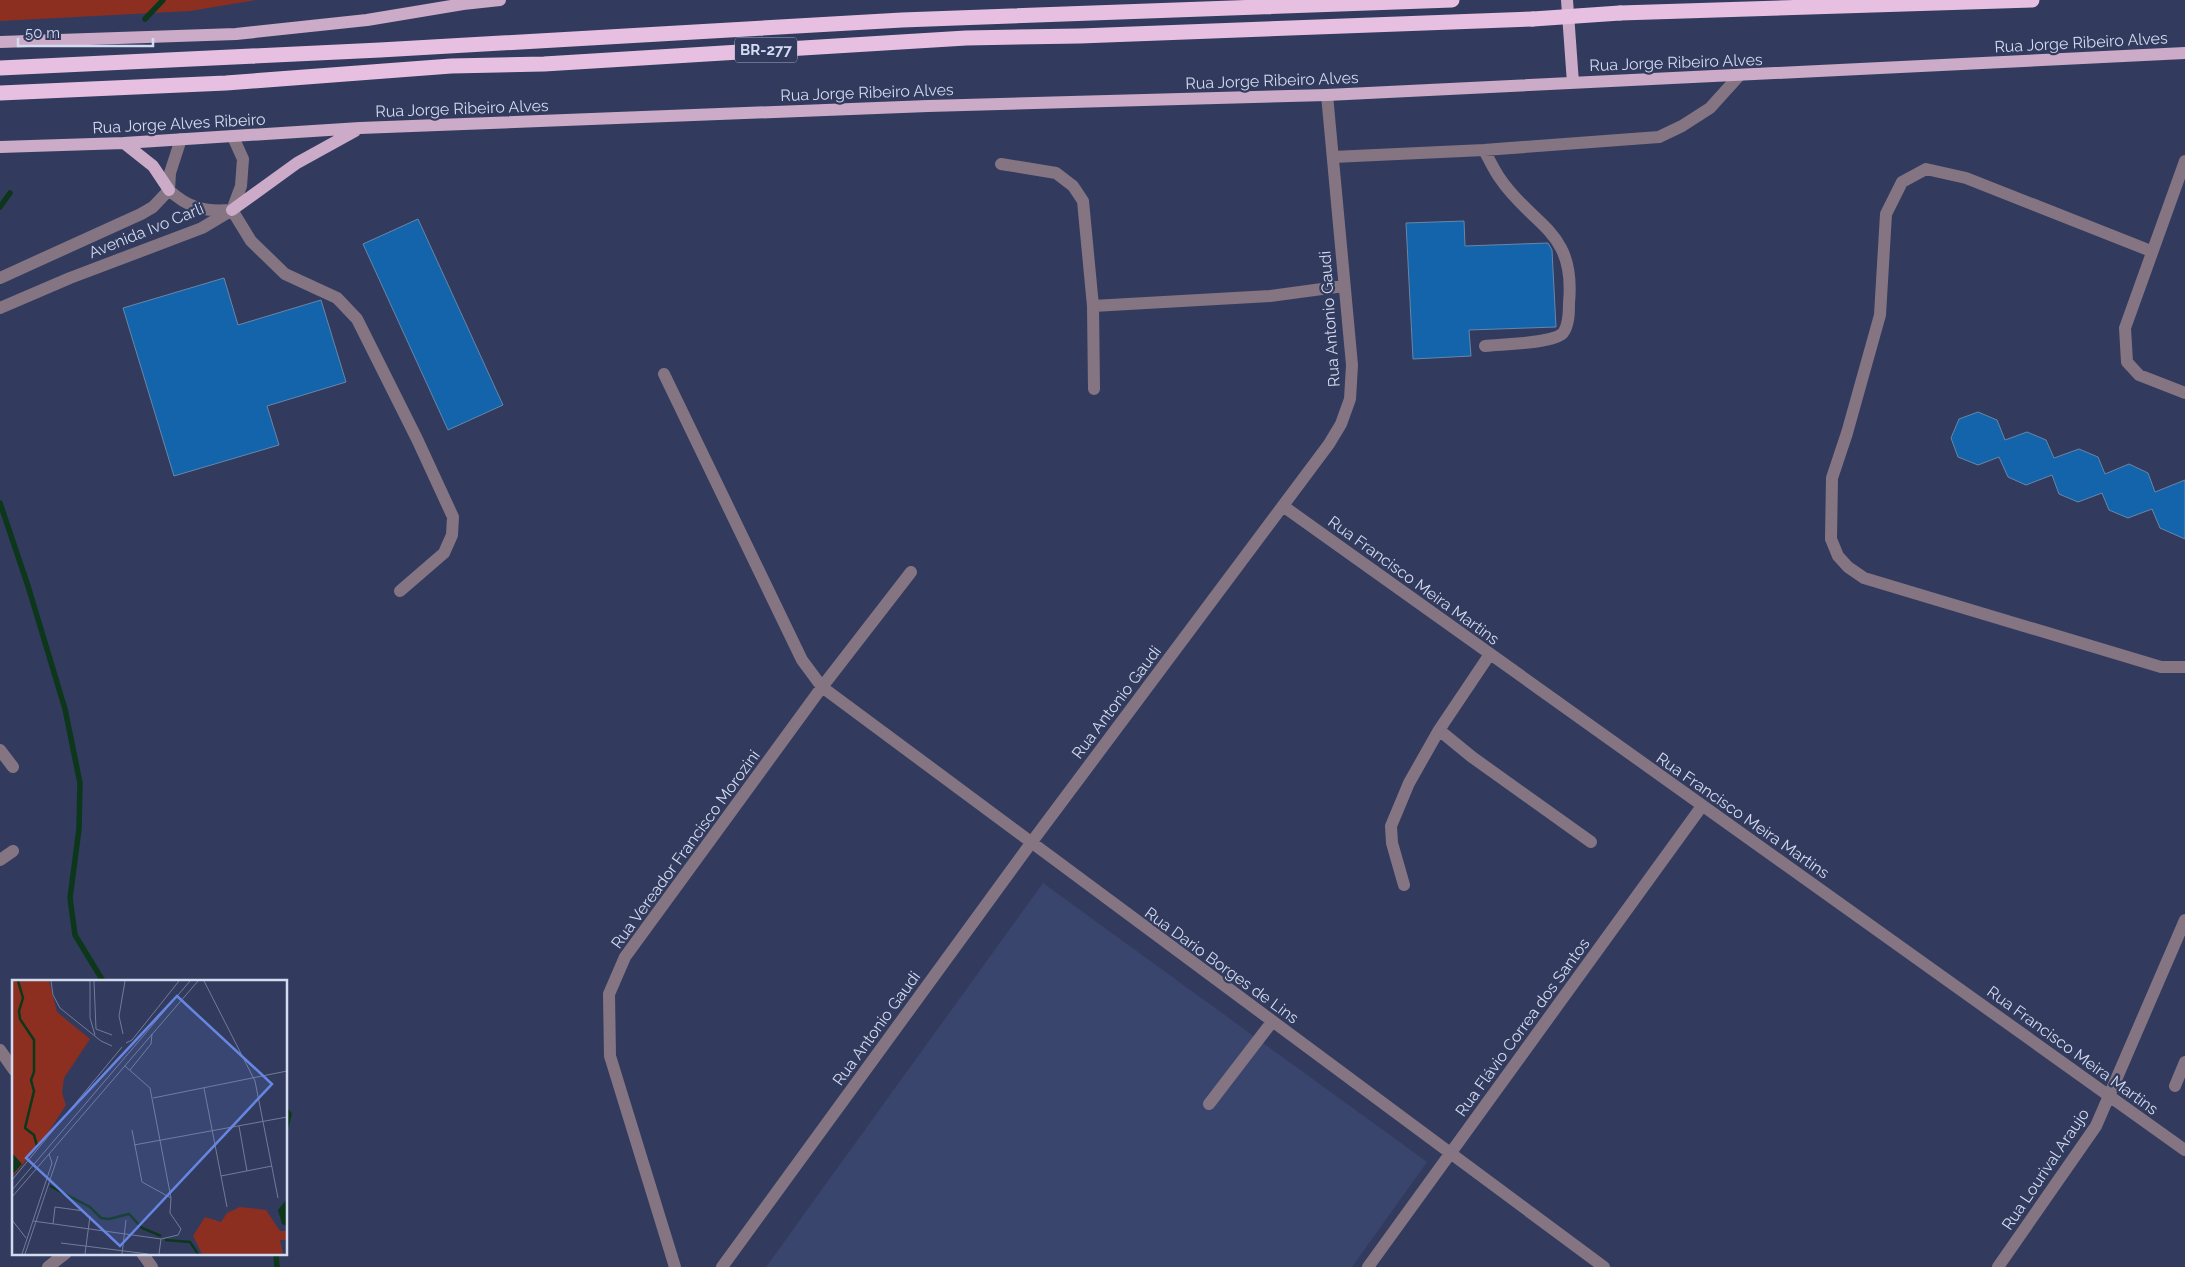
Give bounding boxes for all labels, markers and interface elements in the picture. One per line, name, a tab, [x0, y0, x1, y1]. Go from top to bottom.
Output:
scale bar	[18, 15, 152, 47]
text: 50 m	[25, 24, 60, 42]
street label: Rua Jorge Ribeiro Alves	[1994, 28, 2168, 57]
road number: BR-277	[735, 38, 797, 62]
street label: Rua Jorge Ribeiro Alves	[1589, 50, 1763, 75]
street label: Rua Jorge Ribeiro Alves	[1185, 68, 1359, 93]
street label: Rua Jorge Ribeiro Alves	[780, 80, 954, 105]
street label: Rua Jorge Ribeiro Alves	[375, 96, 549, 121]
street label: Rua Jorge Alves Ribeiro	[92, 109, 266, 138]
street label: Avenida Ivo Carli	[86, 199, 207, 262]
street label: Rua Antonio Gaudi	[1315, 250, 1344, 388]
street label: Rua Francisco Meira Martins	[1324, 512, 1503, 649]
street label: Rua Antonio Gaudi	[1068, 642, 1165, 763]
street label: Rua Vereador Francisco Morozini	[607, 746, 764, 952]
street label: Rua Francisco Meira Martins	[1653, 748, 1833, 883]
street label: Rua Dario Borges de Lins	[1141, 903, 1303, 1028]
street label: Rua Flávio Correa dos Santos	[1451, 934, 1594, 1120]
street label: Rua Antonio Gaudi	[829, 968, 924, 1089]
inset map	[12, 980, 288, 1254]
street label: Rua Francisco Meira Martins	[1983, 982, 2162, 1119]
street label: Rua Lourival Araujo	[1998, 1105, 2093, 1234]

